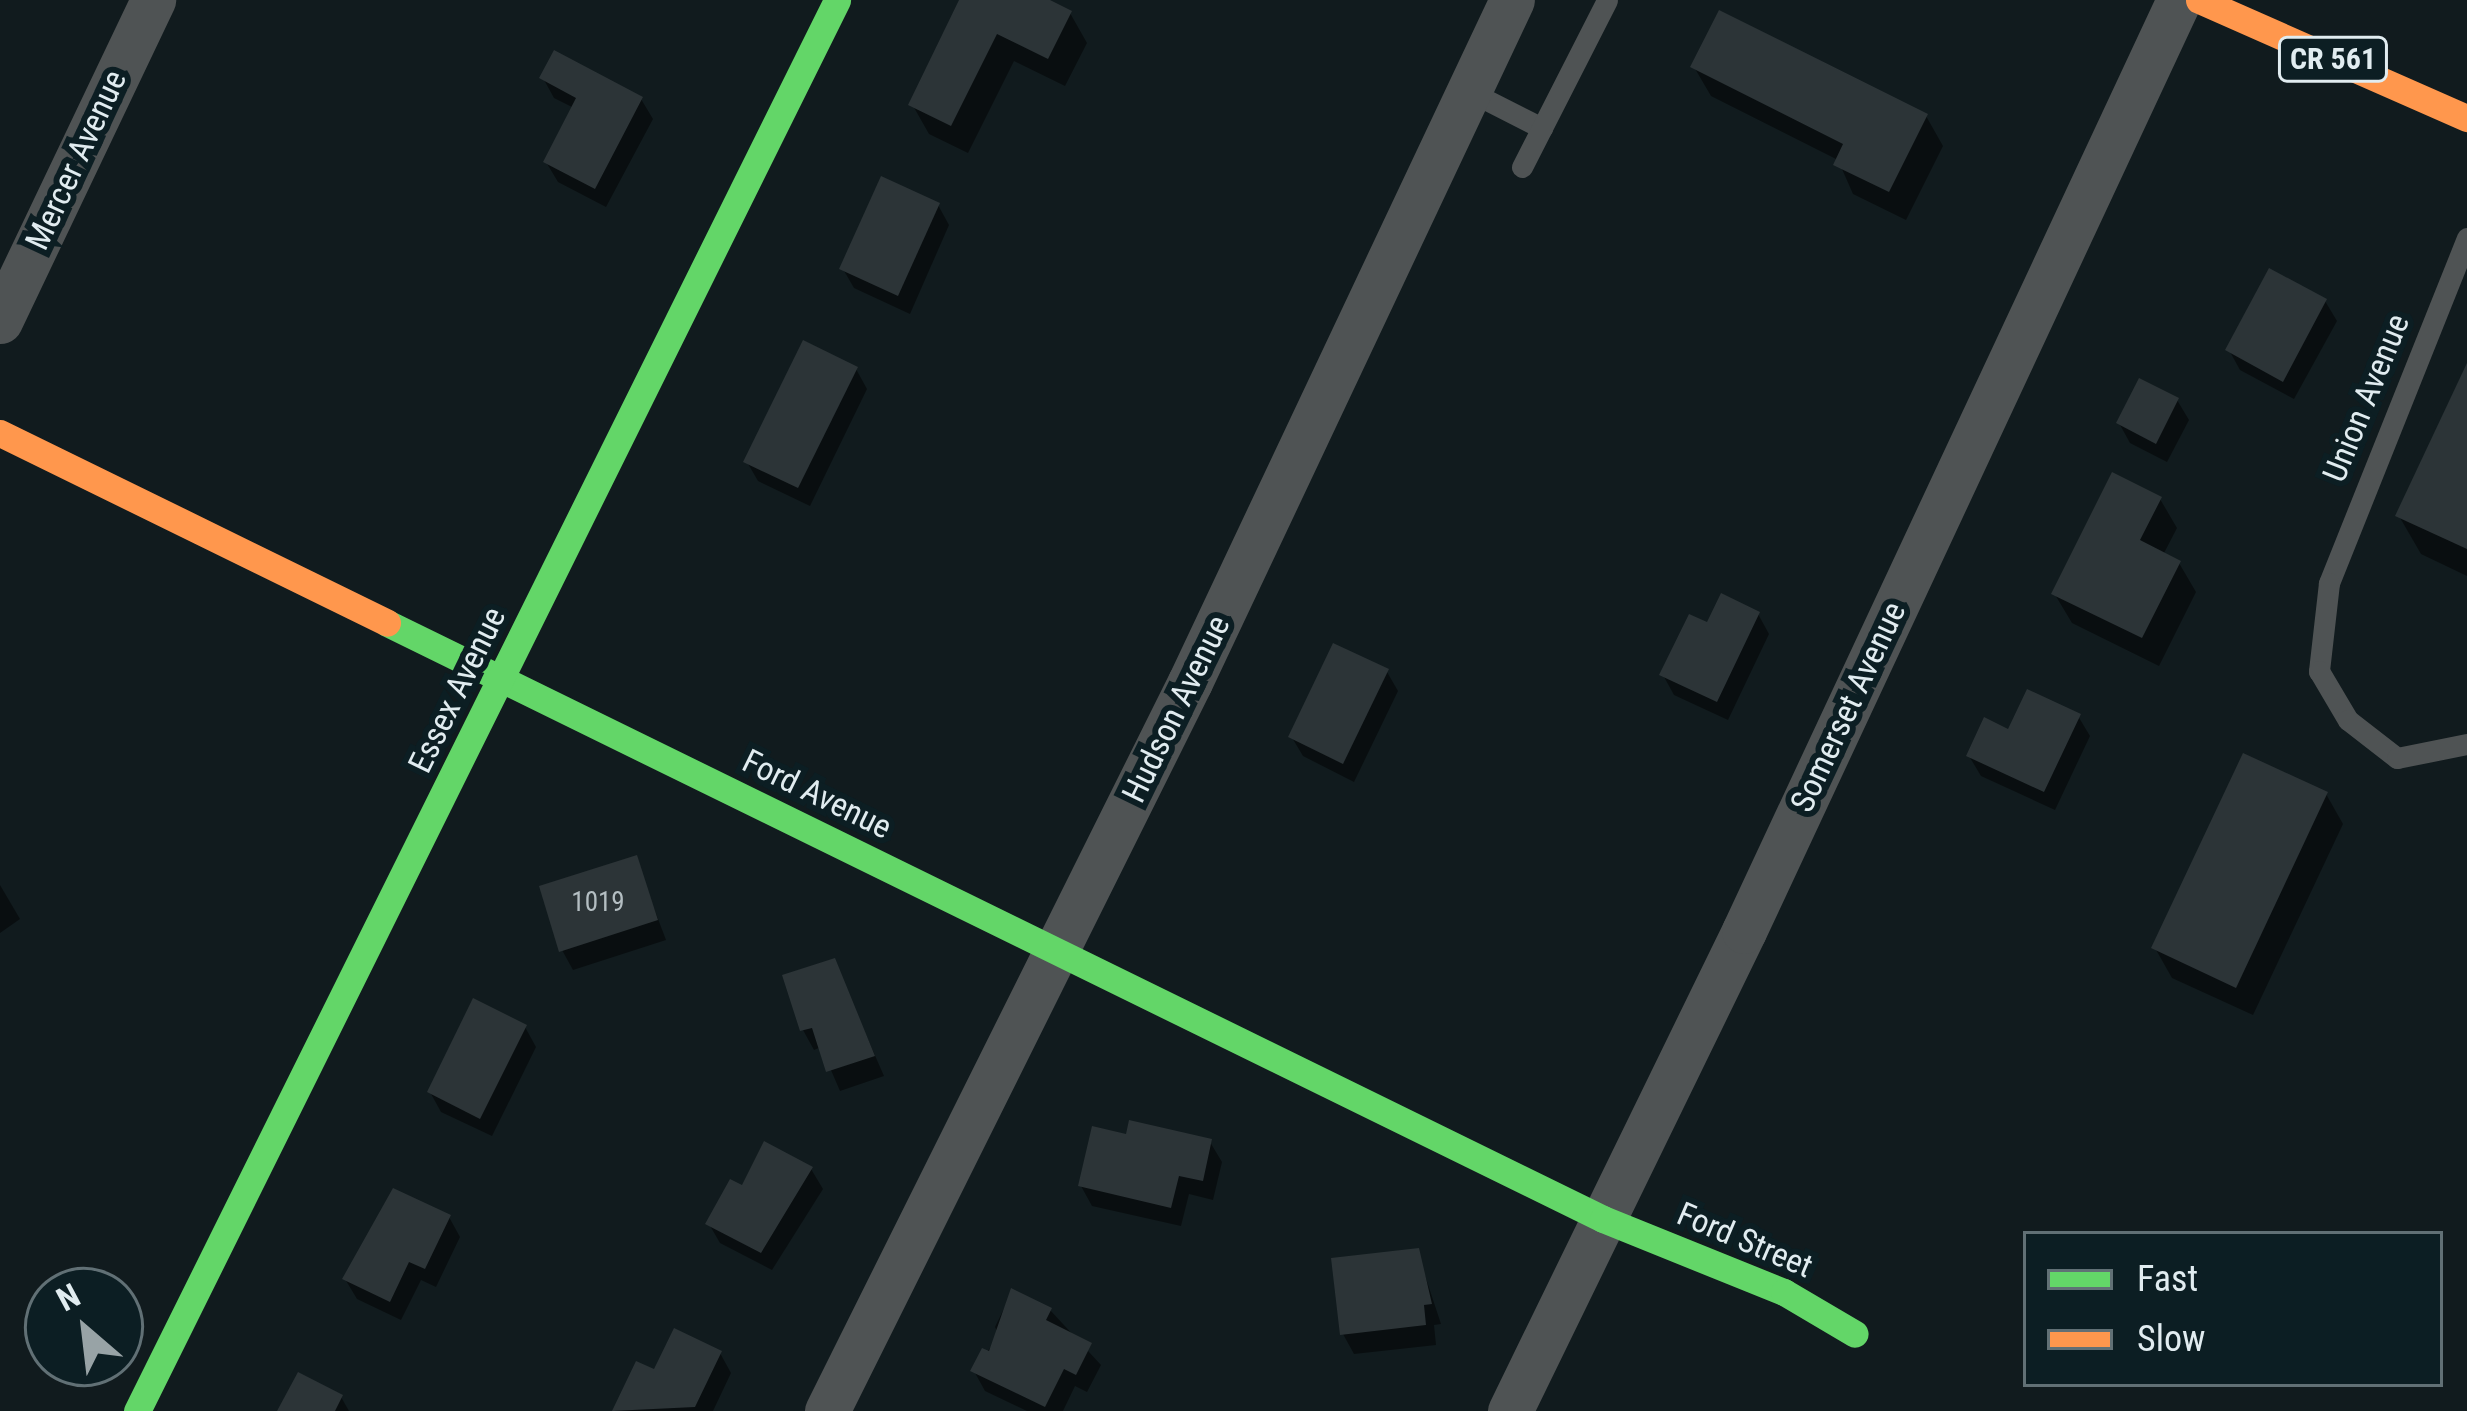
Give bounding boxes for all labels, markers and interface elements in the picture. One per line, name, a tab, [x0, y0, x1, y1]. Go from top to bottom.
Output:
road number: CR 561	[2276, 35, 2390, 83]
street label: Mercer Avenue	[17, 64, 135, 256]
street label: Union Avenue	[2314, 308, 2418, 488]
street label: Somerset Avenue	[1782, 596, 1914, 818]
street label: Essex Avenue	[400, 601, 514, 779]
street label: Hudson Avenue	[1114, 609, 1238, 809]
street label: Ford Avenue	[736, 741, 898, 847]
house number: 1019	[571, 887, 625, 919]
street label: Ford Street	[1671, 1194, 1819, 1286]
legend	[2023, 1231, 2443, 1387]
text: Fast	[2137, 1258, 2198, 1300]
north arrow	[24, 1267, 144, 1387]
text: N	[50, 1275, 86, 1319]
text: Slow	[2137, 1318, 2205, 1360]

